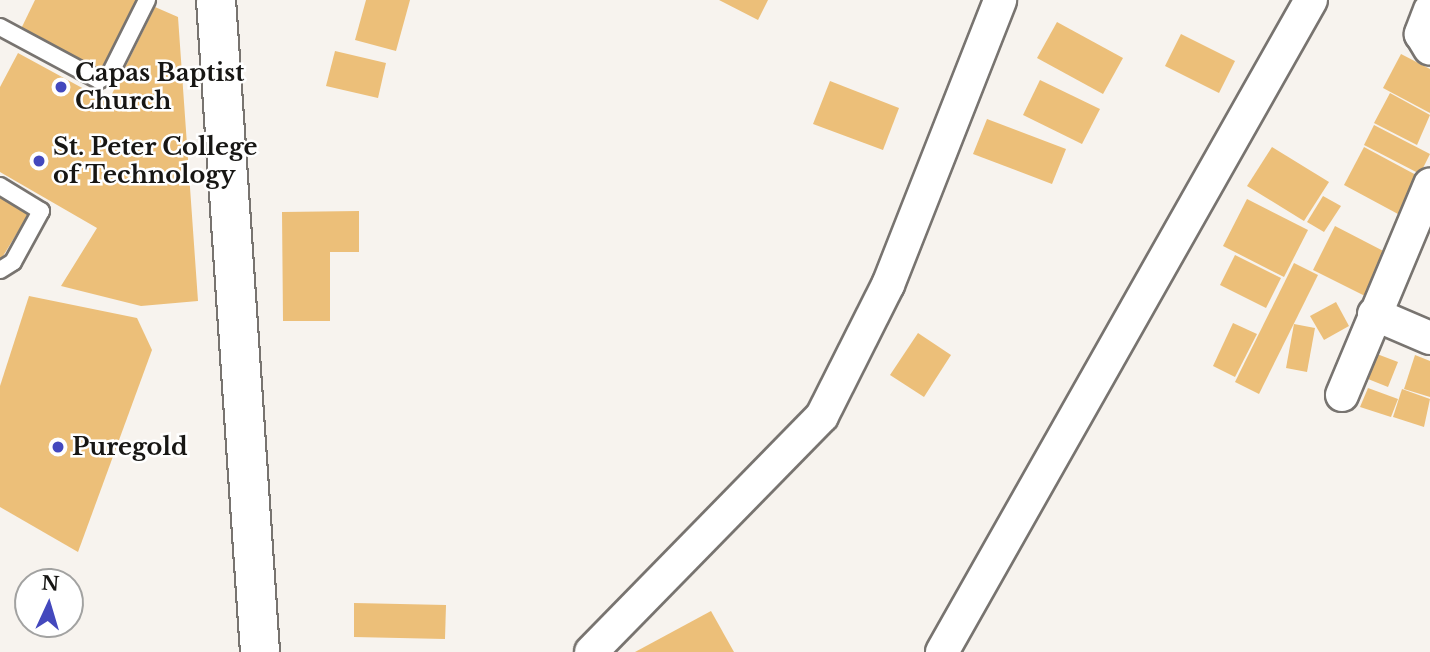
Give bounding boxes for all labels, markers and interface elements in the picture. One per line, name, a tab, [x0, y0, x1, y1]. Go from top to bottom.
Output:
place label: Capas Baptist Church	[75, 59, 244, 115]
marker: Capas Baptist Church	[53, 79, 69, 95]
place label: St. Peter College of Technology	[53, 133, 258, 189]
marker: St. Peter College of Technology	[31, 153, 47, 169]
place label: Puregold	[72, 433, 188, 461]
marker: Puregold	[50, 439, 66, 455]
north arrow	[14, 568, 84, 638]
text: N	[41, 571, 60, 596]

